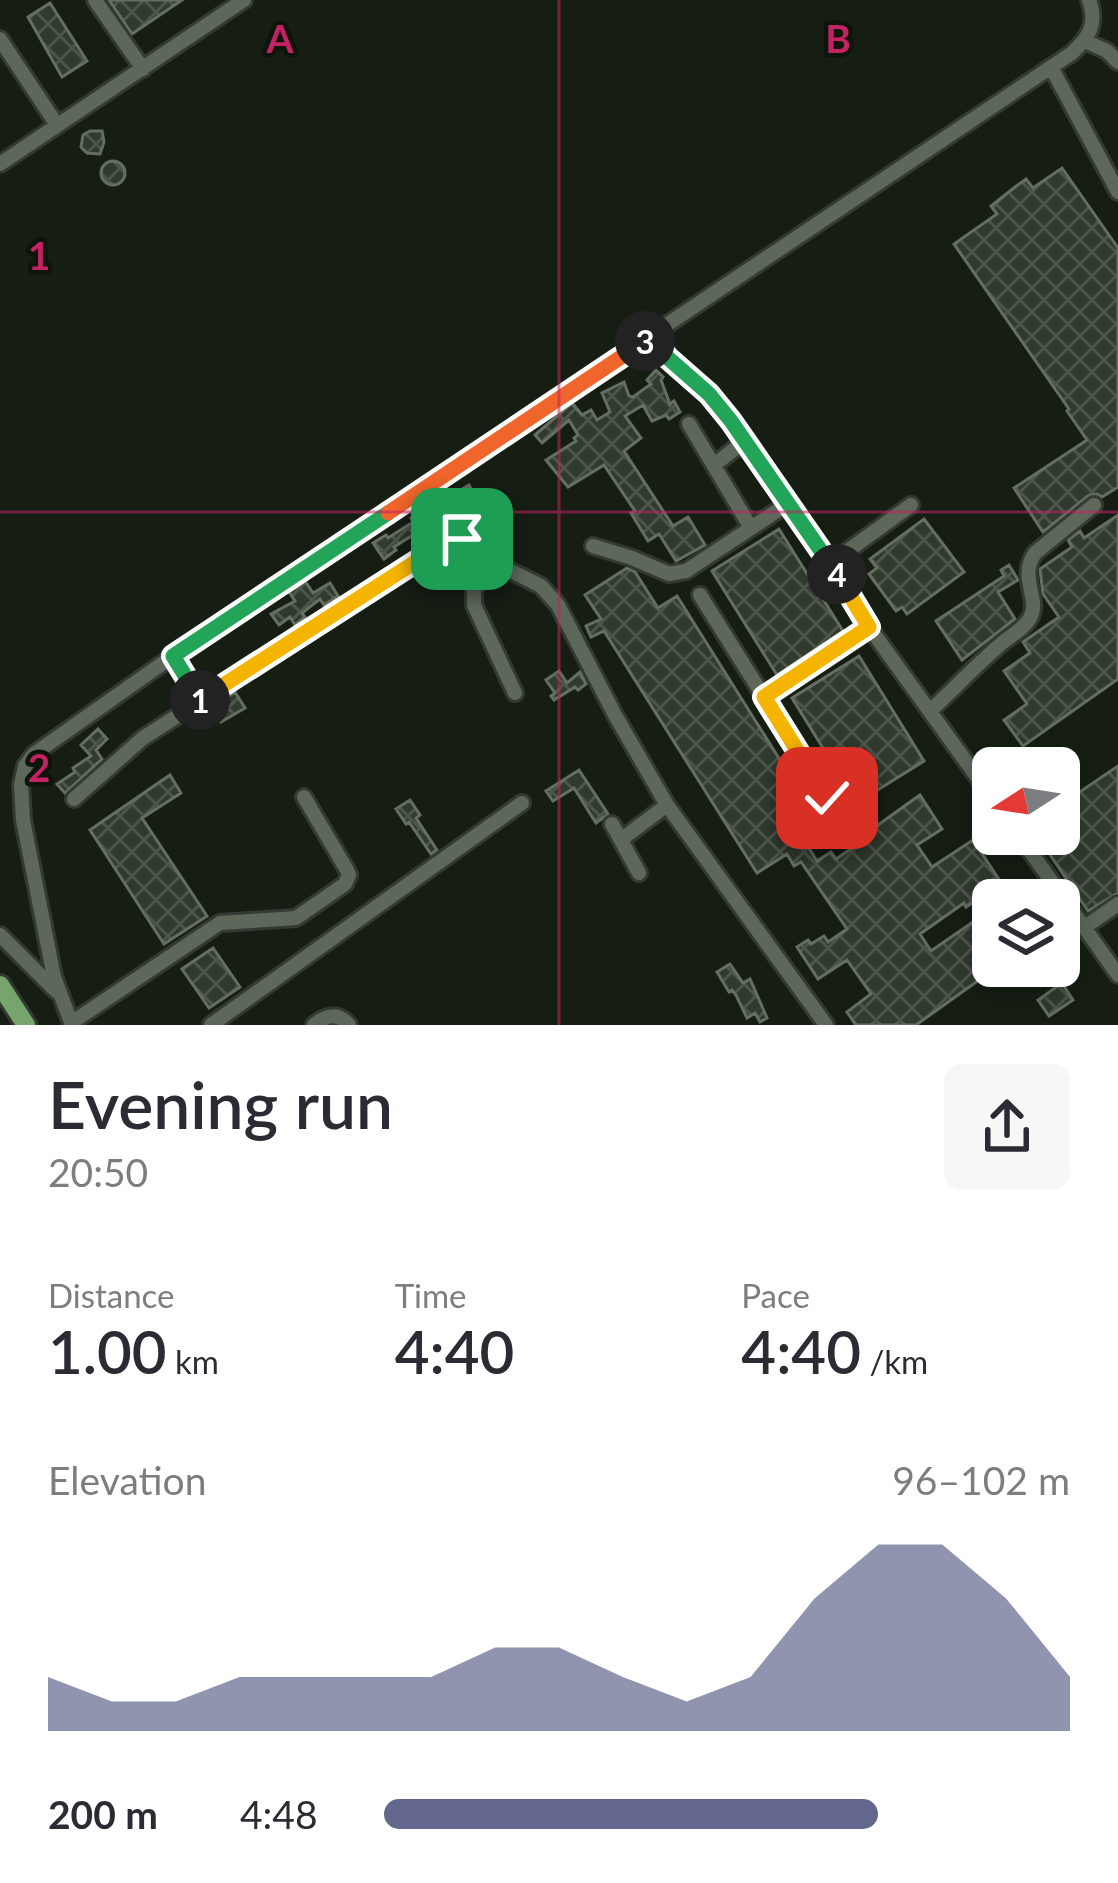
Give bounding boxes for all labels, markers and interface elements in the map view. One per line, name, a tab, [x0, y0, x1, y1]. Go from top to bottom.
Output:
text: A	[265, 15, 294, 61]
text: B	[825, 15, 851, 61]
text: 1	[28, 232, 50, 278]
pin: 3	[615, 311, 675, 371]
text: 3	[635, 321, 655, 361]
pin	[411, 488, 513, 590]
icon: arrive	[429, 506, 495, 572]
pin: 4	[807, 544, 867, 604]
text: 4	[827, 554, 847, 594]
pin: 1	[170, 670, 230, 730]
text: 1	[190, 680, 210, 720]
text: 2	[28, 744, 50, 790]
pin	[776, 747, 878, 849]
north arrow	[972, 747, 1080, 855]
map controls	[972, 747, 1080, 987]
icon: check	[794, 765, 860, 831]
button: layers	[972, 879, 1080, 987]
text: Evening run	[48, 1064, 393, 1143]
button: share	[944, 1064, 1070, 1190]
text: 20:50	[48, 1149, 148, 1195]
text: Distance	[48, 1275, 175, 1315]
text: Time	[395, 1275, 467, 1315]
text: Pace	[741, 1275, 810, 1315]
text: 1.00	[48, 1315, 167, 1387]
text: 4:40	[395, 1315, 514, 1387]
text: 4:40	[741, 1315, 861, 1387]
text: km	[167, 1341, 219, 1381]
text: /km	[861, 1341, 928, 1381]
text: Elevation	[48, 1457, 206, 1503]
text: 96–102 m	[892, 1457, 1070, 1503]
text: 200 m	[48, 1791, 158, 1837]
text: 4:48	[240, 1791, 318, 1837]

